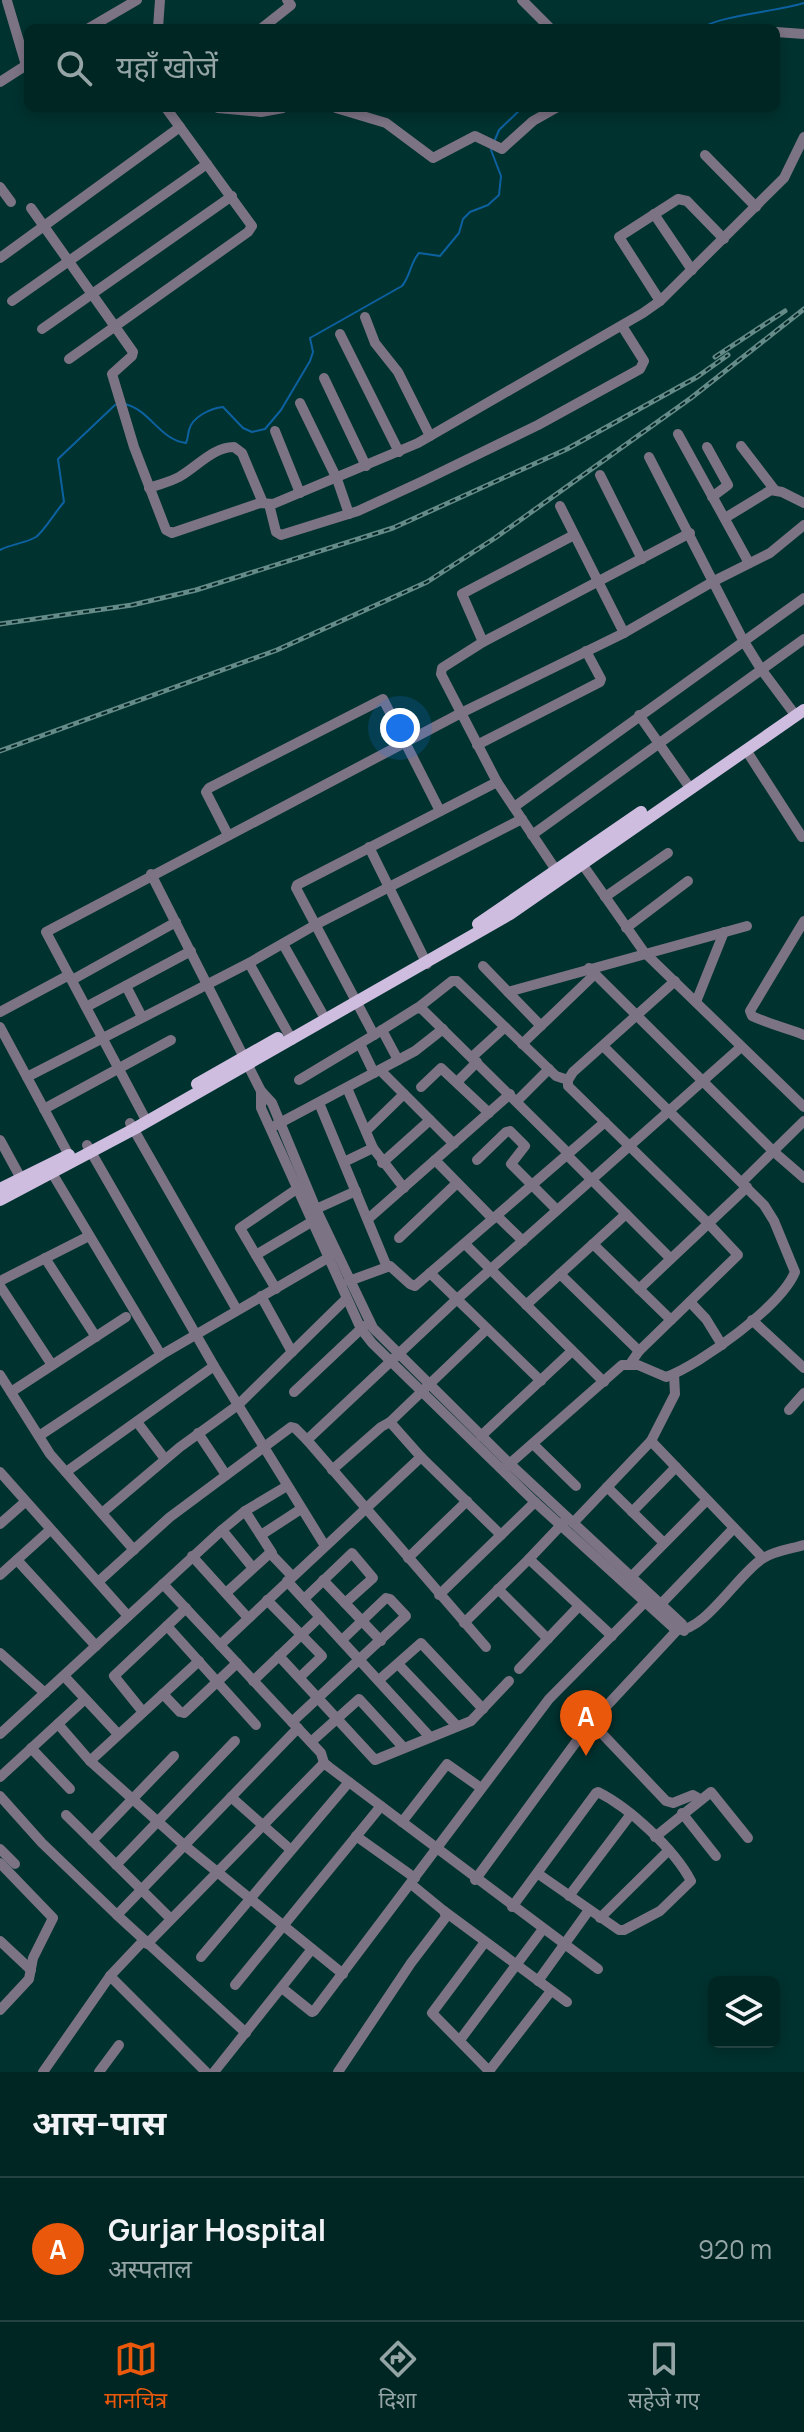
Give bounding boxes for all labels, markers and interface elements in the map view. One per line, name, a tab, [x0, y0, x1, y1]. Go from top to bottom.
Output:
search box	[24, 24, 780, 112]
icon: search	[52, 46, 96, 90]
text: यहाँ खोजें	[116, 46, 218, 87]
your location	[380, 708, 420, 748]
pin: A	[560, 1690, 612, 1756]
map controls	[708, 1976, 780, 2048]
button: layers	[708, 1976, 780, 2048]
text: आस-पास	[32, 2099, 166, 2145]
text: Gurjar Hospital	[108, 2209, 326, 2250]
text: A	[49, 2231, 67, 2267]
text: 920 m	[698, 2231, 772, 2267]
text: अस्पताल	[108, 2250, 192, 2286]
tab: मानचित्र	[104, 2337, 167, 2417]
tab: दिशा	[376, 2337, 420, 2417]
tab: सहेजे गए	[628, 2337, 700, 2417]

